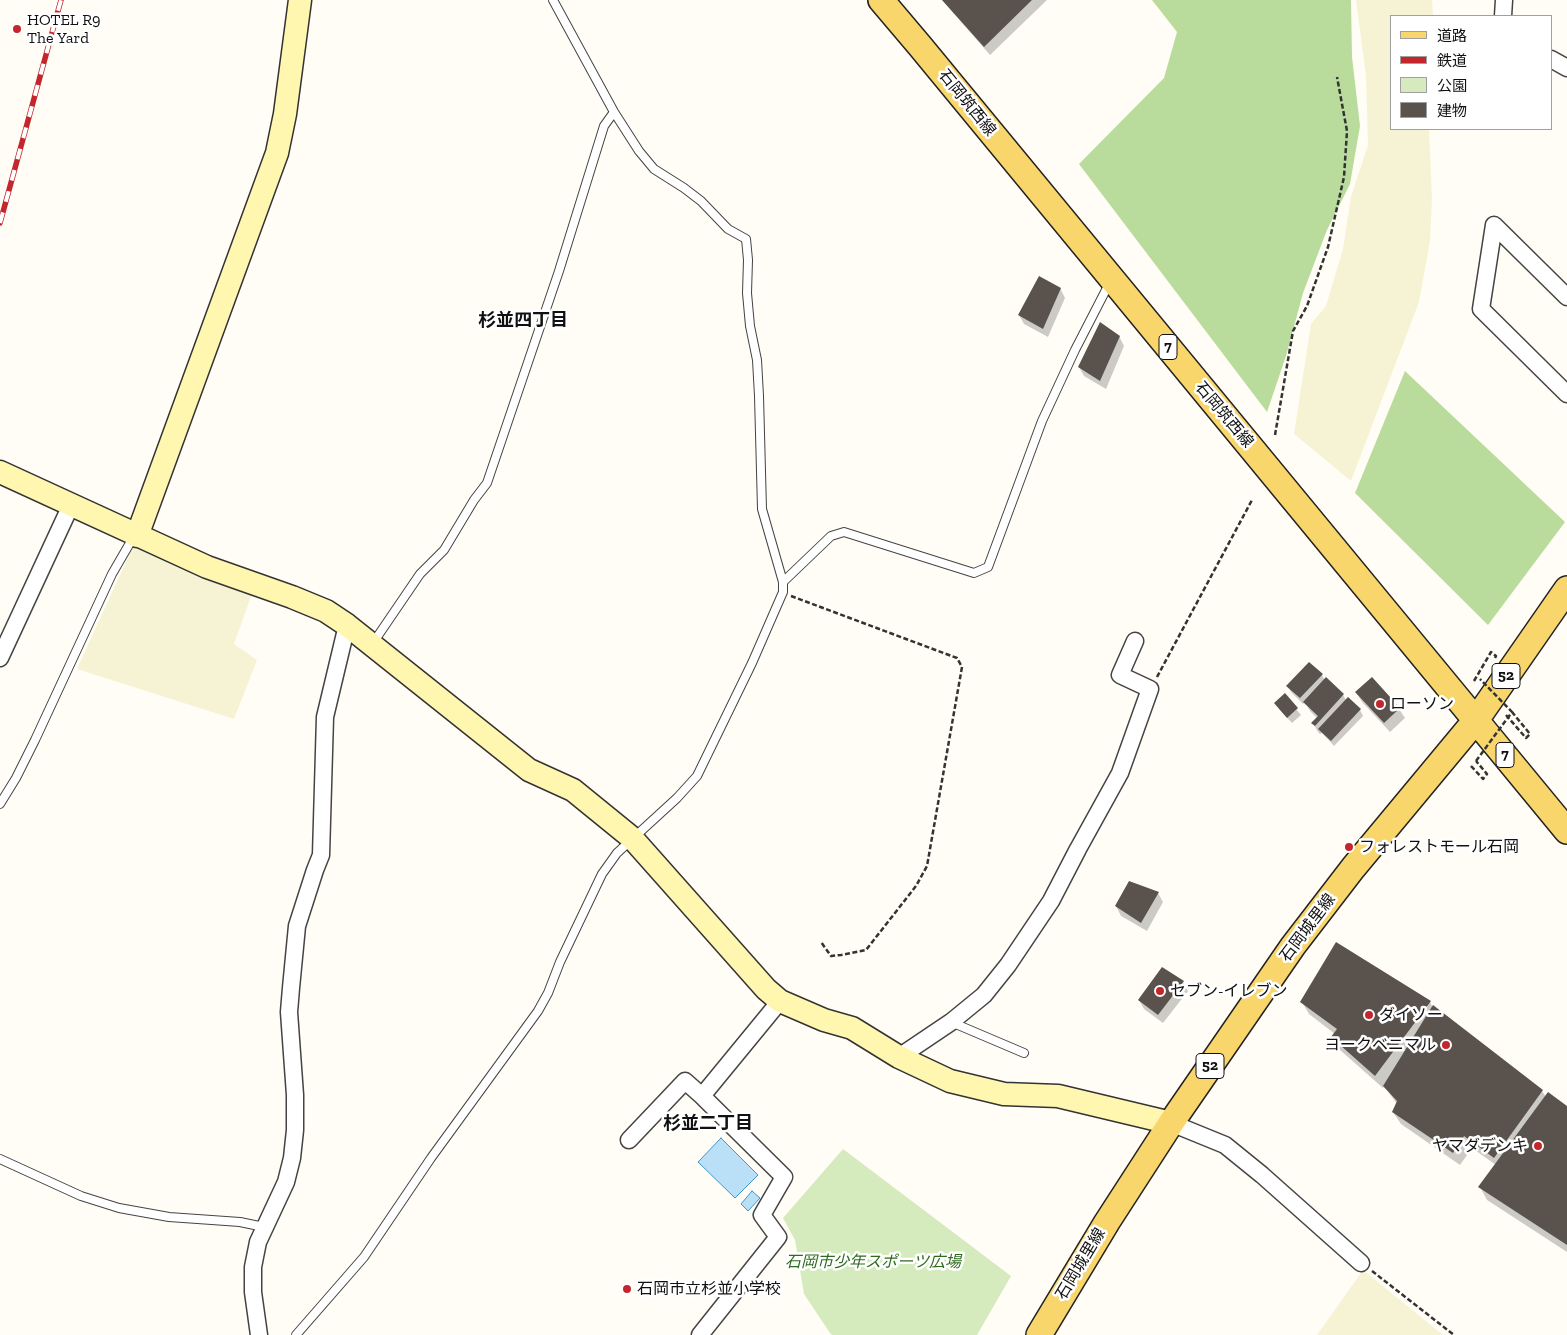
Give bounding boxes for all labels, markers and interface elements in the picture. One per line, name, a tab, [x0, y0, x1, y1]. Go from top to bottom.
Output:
place label: HOTEL R9 The Yard	[27, 10, 101, 48]
legend	[1390, 15, 1552, 130]
marker: HOTEL R9 The Yard	[11, 23, 23, 35]
text: 道路	[1437, 27, 1467, 45]
text: 鉄道	[1437, 52, 1467, 70]
street label: 石岡筑西線	[934, 66, 1000, 140]
text: 公園	[1437, 77, 1467, 95]
text: 建物	[1437, 102, 1467, 120]
district label: 杉並四丁目	[478, 310, 568, 332]
road number: 7	[1159, 334, 1177, 360]
street label: 石岡筑西線	[1191, 378, 1257, 452]
road number: 52	[1492, 664, 1520, 688]
place label: ローソン	[1390, 694, 1454, 714]
marker: ローソン	[1374, 698, 1386, 710]
road number: 7	[1496, 742, 1514, 768]
place label: フォレストモール石岡	[1359, 837, 1519, 857]
marker: フォレストモール石岡	[1343, 841, 1355, 853]
street label: 石岡城里線	[1276, 890, 1340, 966]
place label: セブン-イレブン	[1170, 981, 1288, 1001]
marker: セブン-イレブン	[1154, 985, 1166, 997]
place label: ダイソー	[1379, 1005, 1443, 1025]
marker: ダイソー	[1363, 1009, 1375, 1021]
place label: ヨークベニマル	[1324, 1035, 1436, 1055]
marker: ヨークベニマル	[1440, 1039, 1452, 1051]
road number: 52	[1196, 1054, 1224, 1078]
district label: 杉並二丁目	[663, 1113, 753, 1135]
place label: ヤマダデンキ	[1432, 1136, 1528, 1156]
marker: ヤマダデンキ	[1532, 1140, 1544, 1152]
street label: 石岡城里線	[1052, 1225, 1110, 1303]
park label: 石岡市少年スポーツ広場	[785, 1252, 961, 1272]
place label: 石岡市立杉並小学校	[637, 1279, 781, 1299]
marker: 石岡市立杉並小学校	[621, 1283, 633, 1295]

